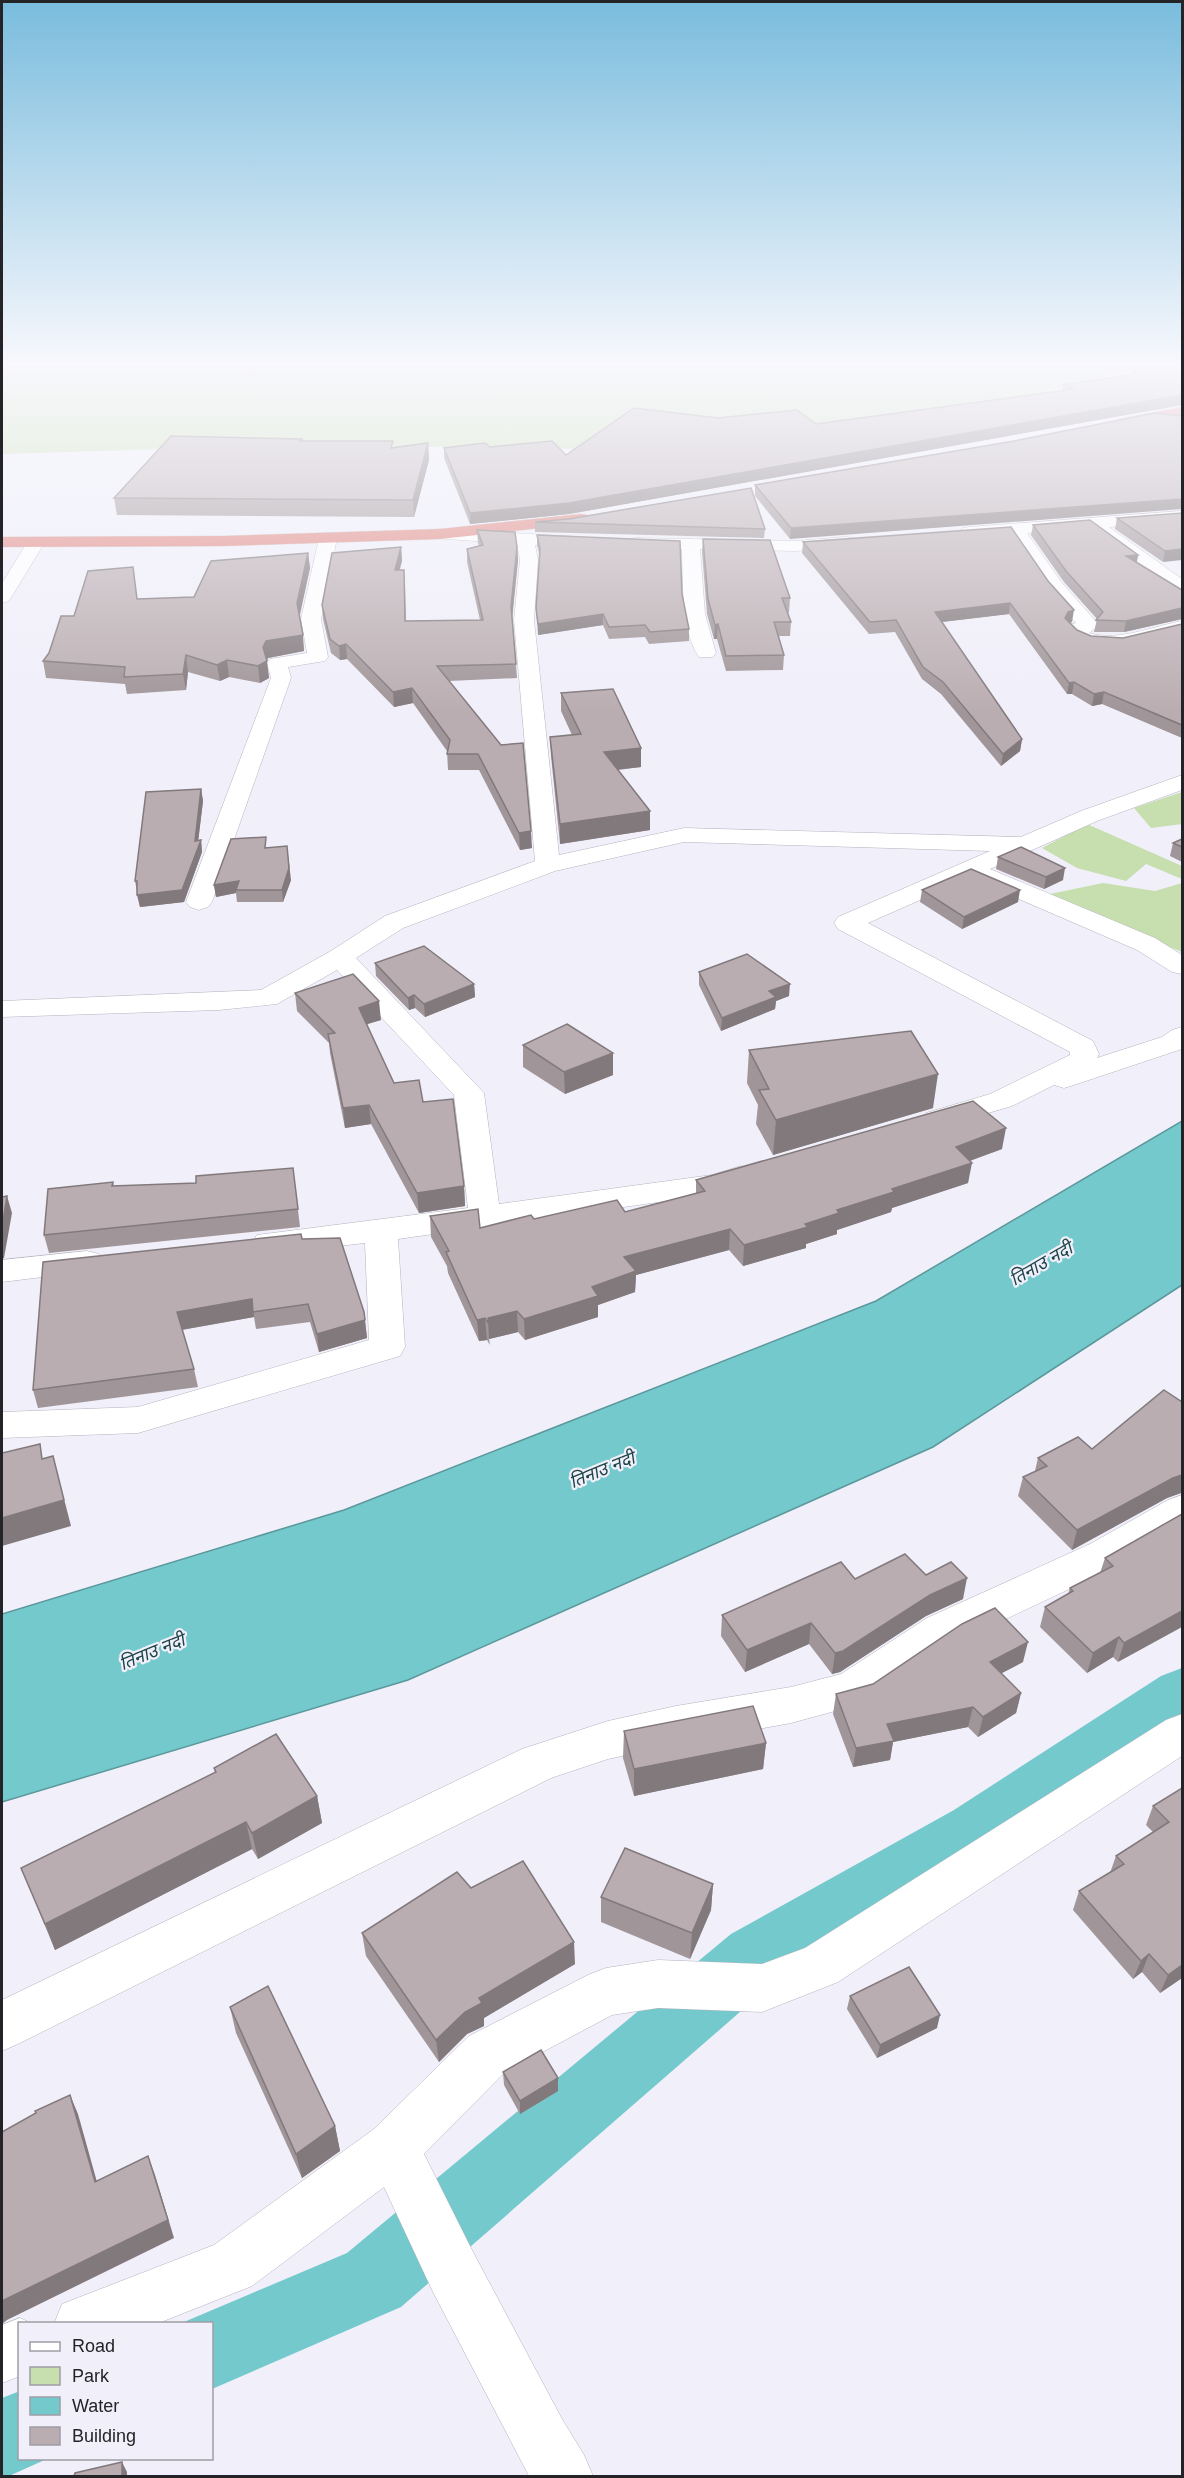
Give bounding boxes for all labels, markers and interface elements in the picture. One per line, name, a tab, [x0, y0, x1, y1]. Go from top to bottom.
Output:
water label: तिनाउ नदी	[1006, 1236, 1079, 1290]
water label: तिनाउ नदी	[566, 1446, 641, 1492]
water label: तिनाउ नदी	[116, 1628, 191, 1674]
legend	[18, 2322, 213, 2460]
text: Road	[72, 2336, 115, 2356]
text: Park	[72, 2366, 110, 2386]
text: Water	[72, 2396, 119, 2416]
text: Building	[72, 2426, 136, 2446]

